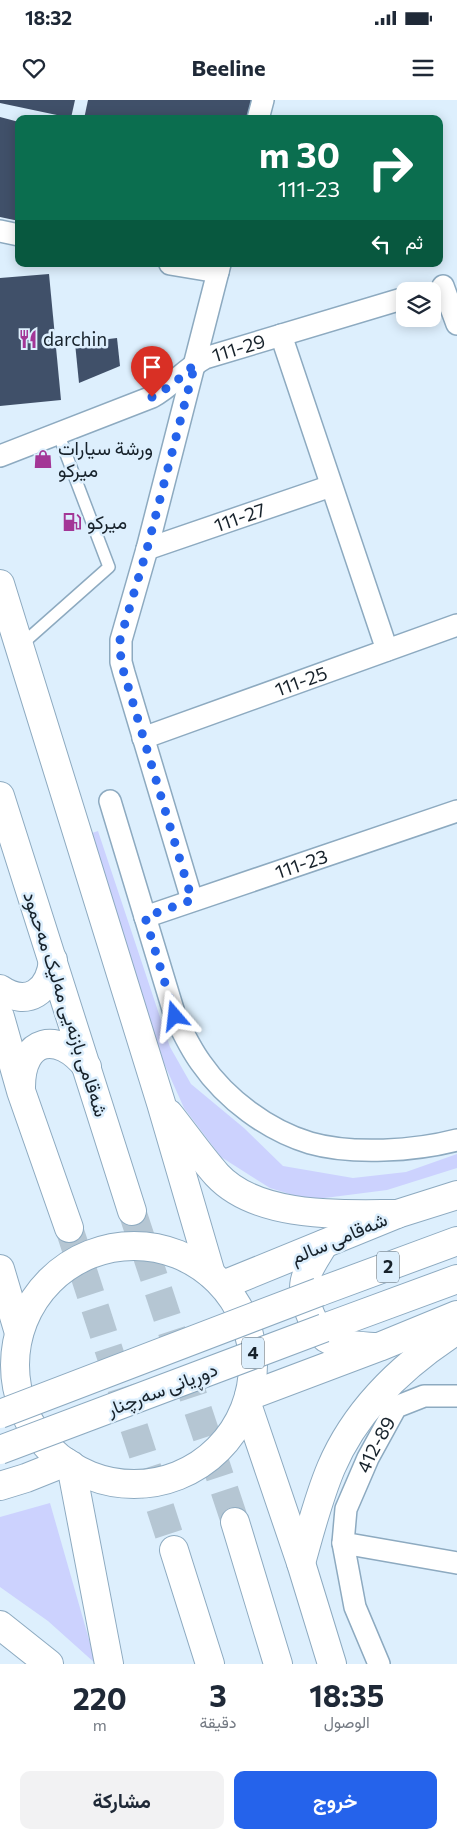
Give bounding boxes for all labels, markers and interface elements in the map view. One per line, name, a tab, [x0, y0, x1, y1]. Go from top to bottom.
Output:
text: 18:32	[25, 6, 72, 29]
icon: heart	[20, 54, 48, 82]
text: Beeline	[191, 54, 266, 81]
icon: menu	[409, 54, 437, 82]
text: 30 m	[259, 132, 340, 175]
icon: right	[358, 135, 423, 200]
text: 111-23	[278, 175, 340, 202]
icon: left	[367, 230, 395, 258]
text: ثم	[405, 230, 423, 253]
map controls	[396, 282, 441, 327]
button: layers	[396, 282, 441, 327]
place label: darchin	[43, 327, 107, 350]
restaurant icon: darchin	[17, 328, 39, 350]
street label: 111-29	[209, 329, 268, 366]
pin	[131, 346, 173, 397]
icon: arrive	[138, 353, 166, 381]
place label: ورشة سیارات میرکو	[58, 436, 153, 482]
shop icon: ورشة سیارات میرکو	[32, 448, 54, 470]
street label: 111-27	[211, 497, 268, 536]
place label: میرکو	[87, 510, 127, 534]
fuel station icon: میرکو	[61, 511, 83, 533]
street label: 111-25	[272, 661, 330, 701]
street label: 111-23	[272, 844, 330, 883]
street label: شەقامی بازنەیی مەلیک مەحمود	[18, 888, 114, 1120]
position arrow	[148, 989, 200, 1041]
street label: شەقامی سالم	[287, 1207, 391, 1270]
road number: 2	[377, 1252, 399, 1282]
road number: 4	[242, 1338, 264, 1368]
street label: دوڕیانی سەرچنار	[102, 1357, 222, 1425]
street label: 412-89	[351, 1412, 400, 1476]
text: 3	[209, 1676, 227, 1713]
text: 18:35	[309, 1676, 384, 1713]
text: 220	[73, 1679, 127, 1716]
text: دقيقة	[199, 1712, 236, 1731]
text: الوصول	[324, 1712, 370, 1731]
text: m	[93, 1715, 107, 1734]
button: مشاركة	[20, 1771, 224, 1829]
button: خروج	[234, 1771, 437, 1829]

